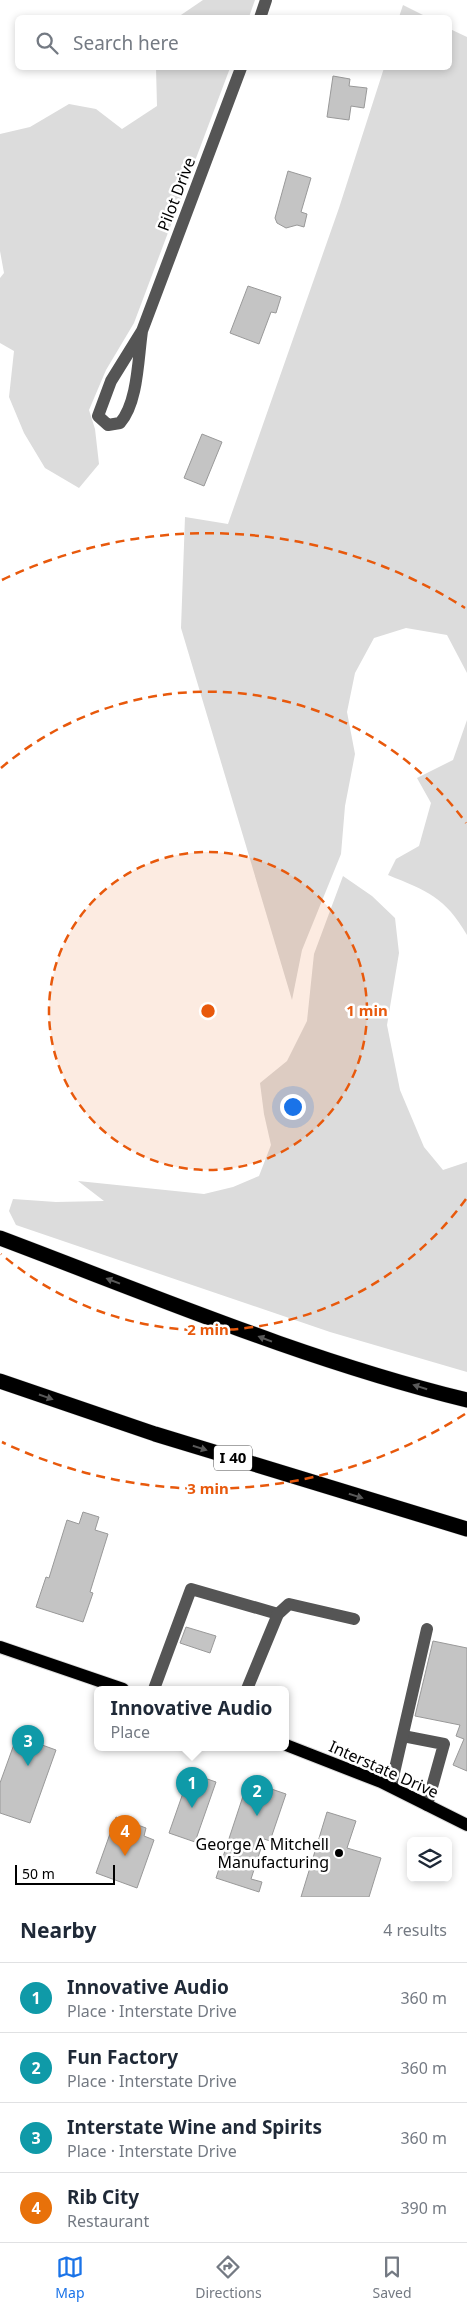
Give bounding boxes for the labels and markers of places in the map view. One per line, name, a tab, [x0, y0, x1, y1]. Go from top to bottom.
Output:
centre of rings	[199, 1002, 217, 1020]
pin: 3	[12, 1725, 44, 1766]
pin: 1	[176, 1767, 208, 1808]
pin: 2	[241, 1775, 273, 1816]
pin: 4	[109, 1815, 141, 1856]
place label: George A Mitchell Manufacturing	[196, 1833, 329, 1873]
marker: George A Mitchell Manufacturing	[333, 1847, 345, 1859]

